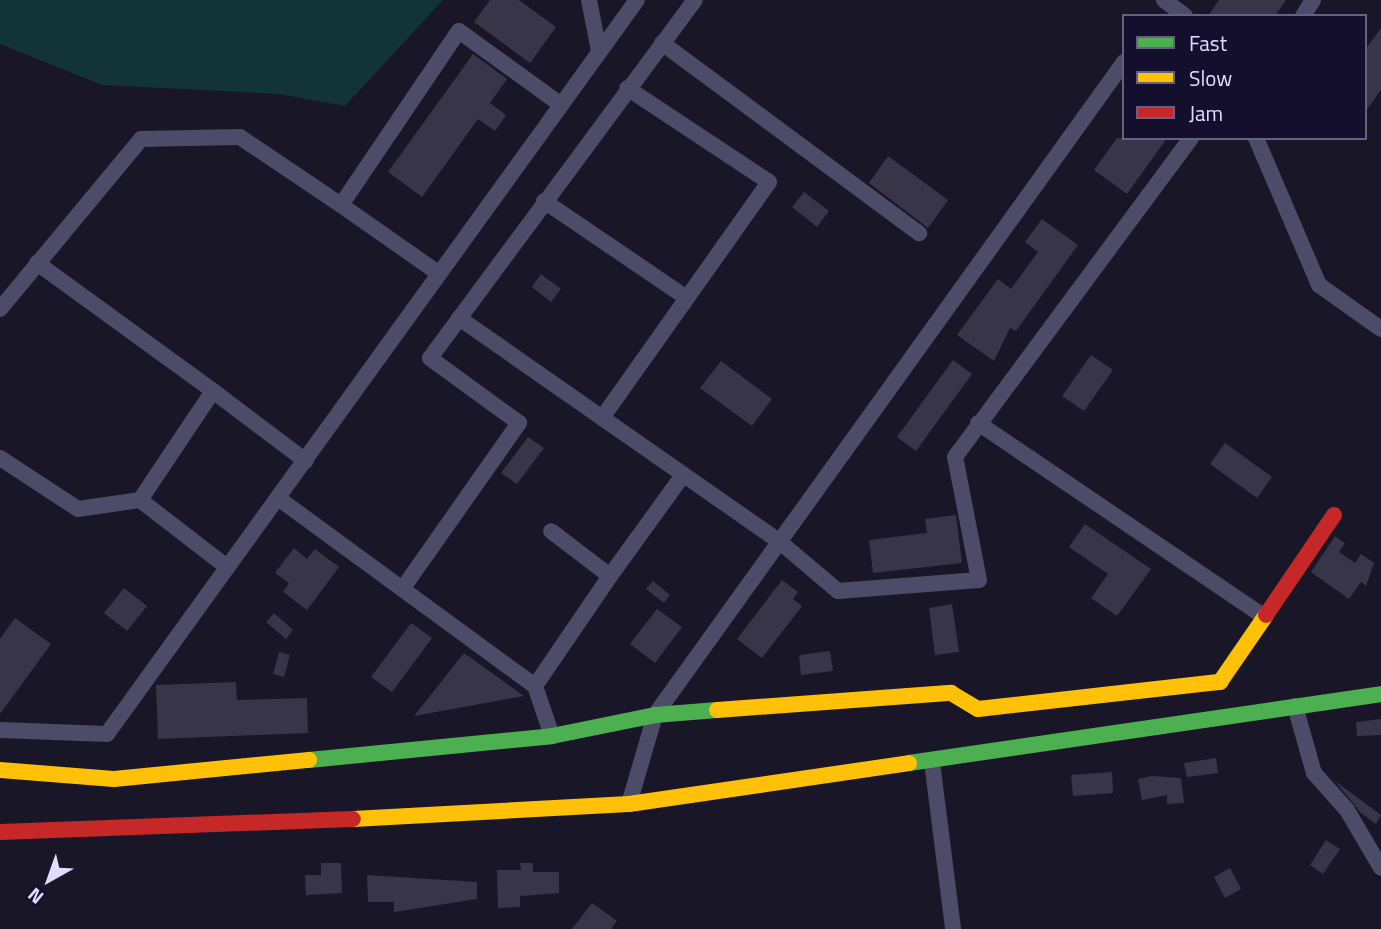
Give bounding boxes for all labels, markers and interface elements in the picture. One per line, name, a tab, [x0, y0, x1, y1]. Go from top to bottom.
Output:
legend	[1122, 14, 1367, 140]
text: Fast	[1189, 27, 1227, 59]
text: Slow	[1189, 62, 1232, 94]
text: Jam	[1189, 97, 1223, 129]
north arrow	[14, 845, 84, 915]
text: N	[21, 881, 50, 912]

